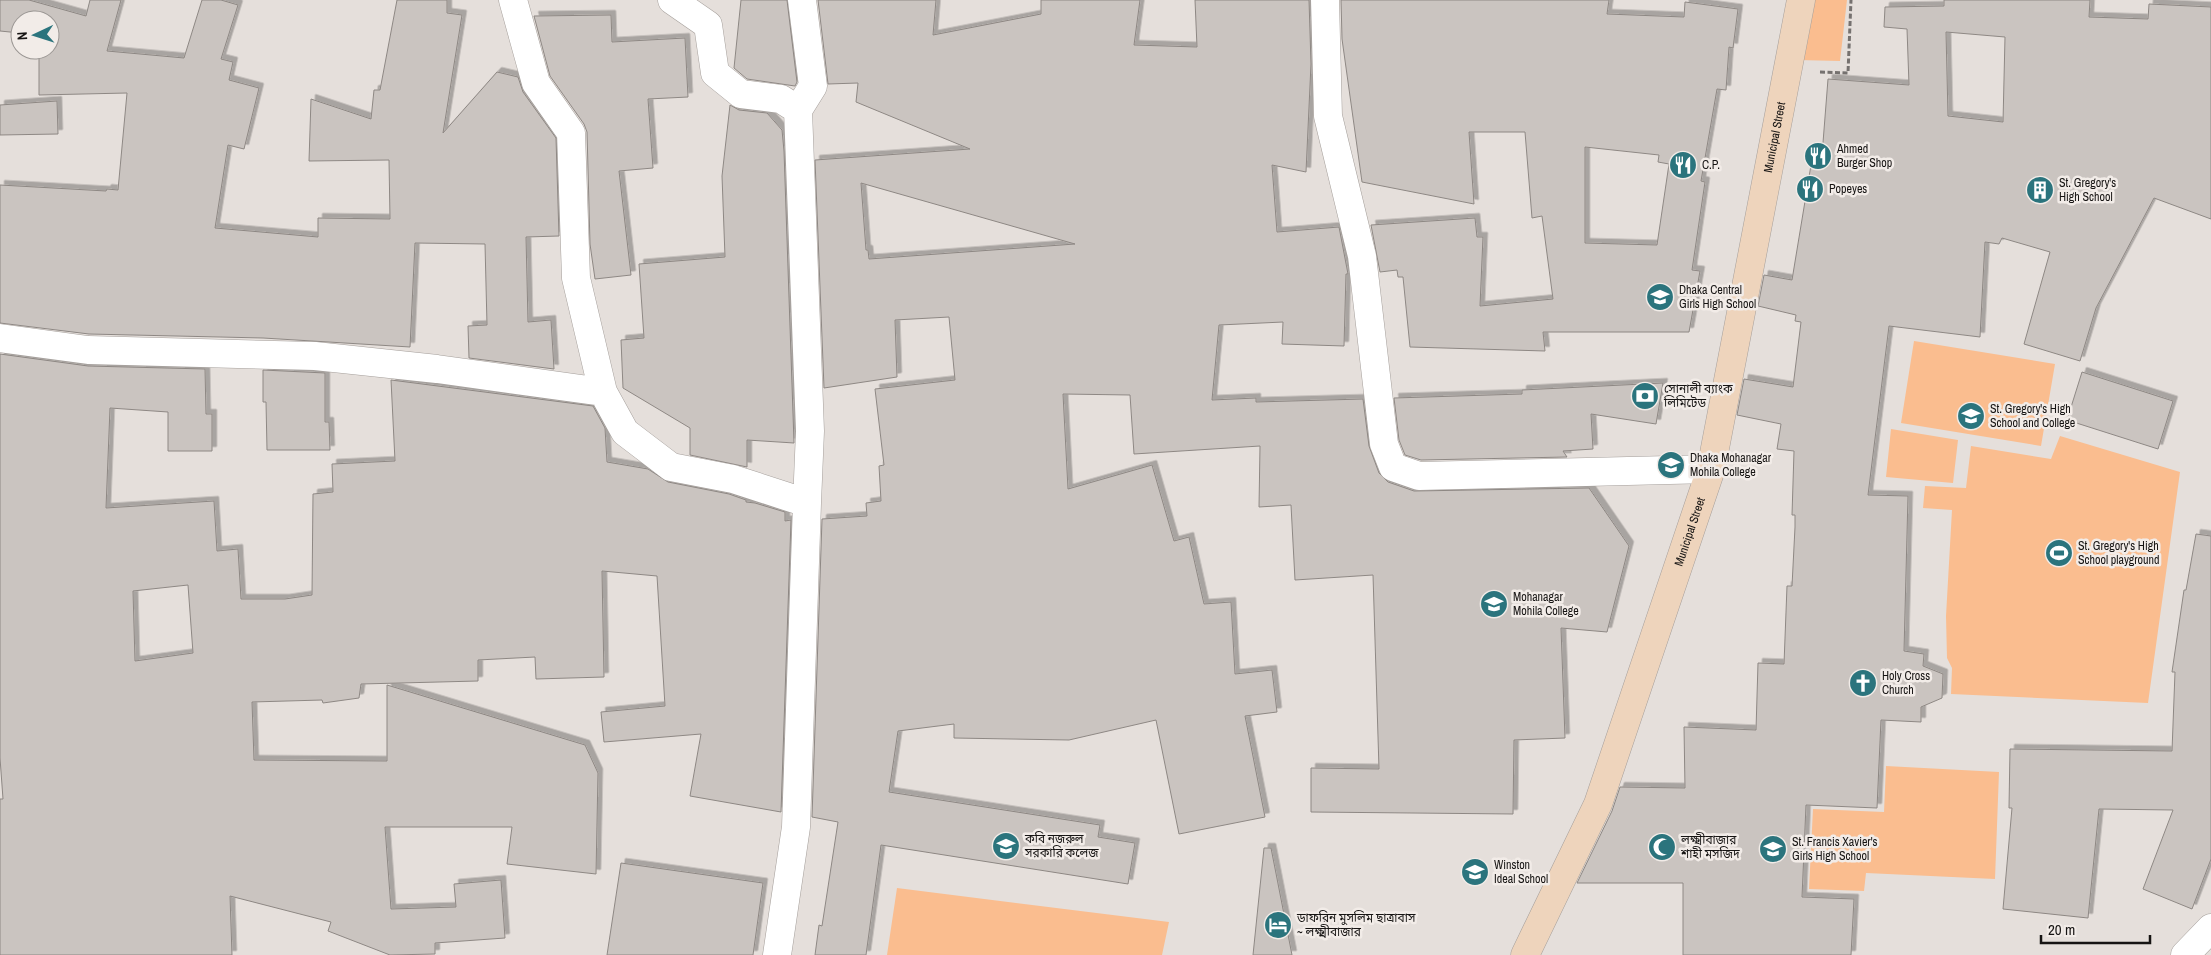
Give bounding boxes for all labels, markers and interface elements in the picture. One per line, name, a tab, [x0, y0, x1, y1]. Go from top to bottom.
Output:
north arrow	[10, 10, 60, 60]
text: N	[13, 31, 31, 41]
street label: Municipal Street	[1760, 100, 1789, 174]
restaurant icon: Ahmed Burger Shop	[1803, 141, 1833, 171]
place label: Ahmed Burger Shop	[1836, 141, 1892, 171]
restaurant icon: C.P.	[1668, 150, 1698, 180]
place label: C.P.	[1702, 157, 1720, 173]
restaurant icon: Popeyes	[1795, 174, 1825, 204]
building icon: St. Gregory's High School	[2025, 175, 2055, 205]
place label: St. Gregory's High School	[2059, 175, 2116, 205]
place label: Popeyes	[1829, 181, 1867, 197]
school or university icon: Dhaka Central Girls High School	[1645, 282, 1675, 312]
place label: Dhaka Central Girls High School	[1679, 282, 1756, 312]
bank icon: সোনালী ব্যাংক লিমিটেড	[1630, 381, 1660, 411]
place label: সোনালী ব্যাংক লিমিটেড	[1663, 381, 1733, 411]
school or university icon: St. Gregory's High School and College	[1956, 401, 1986, 431]
place label: St. Gregory's High School and College	[1990, 401, 2075, 431]
school or university icon: Dhaka Mohanagar Mohila College	[1656, 450, 1686, 480]
place label: Dhaka Mohanagar Mohila College	[1690, 450, 1772, 480]
street label: Municipal Street	[1671, 495, 1709, 568]
sports icon: St. Gregory's High School playground	[2044, 538, 2074, 568]
place label: St. Gregory's High School playground	[2078, 538, 2160, 568]
school or university icon: Mohanagar Mohila College	[1479, 589, 1509, 619]
place label: Mohanagar Mohila College	[1513, 589, 1579, 619]
church icon: Holy Cross Church	[1848, 668, 1878, 698]
place label: Holy Cross Church	[1882, 668, 1930, 698]
school or university icon: কবি নজরুল সরকারি কলেজ	[991, 831, 1021, 861]
place label: কবি নজরুল সরকারি কলেজ	[1024, 831, 1099, 861]
mosque icon: লক্ষ্মীবাজার শাহী মসজিদ	[1647, 832, 1677, 862]
place label: লক্ষ্মীবাজার শাহী মসজিদ	[1680, 832, 1740, 862]
school or university icon: St. Francis Xavier's Girls High School	[1758, 834, 1788, 864]
place label: St. Francis Xavier's Girls High School	[1792, 834, 1878, 864]
school or university icon: Winston Ideal School	[1460, 857, 1490, 887]
place label: Winston Ideal School	[1494, 857, 1548, 887]
hotel icon: ডাফরিন মুসলিম ছাত্রাবাস ~ লক্ষ্মীবাজার	[1263, 910, 1293, 940]
place label: ডাফরিন মুসলিম ছাত্রাবাস ~ লক্ষ্মীবাজার	[1296, 910, 1416, 940]
scale bar	[2041, 912, 2150, 944]
text: 20 m	[2048, 919, 2075, 940]

